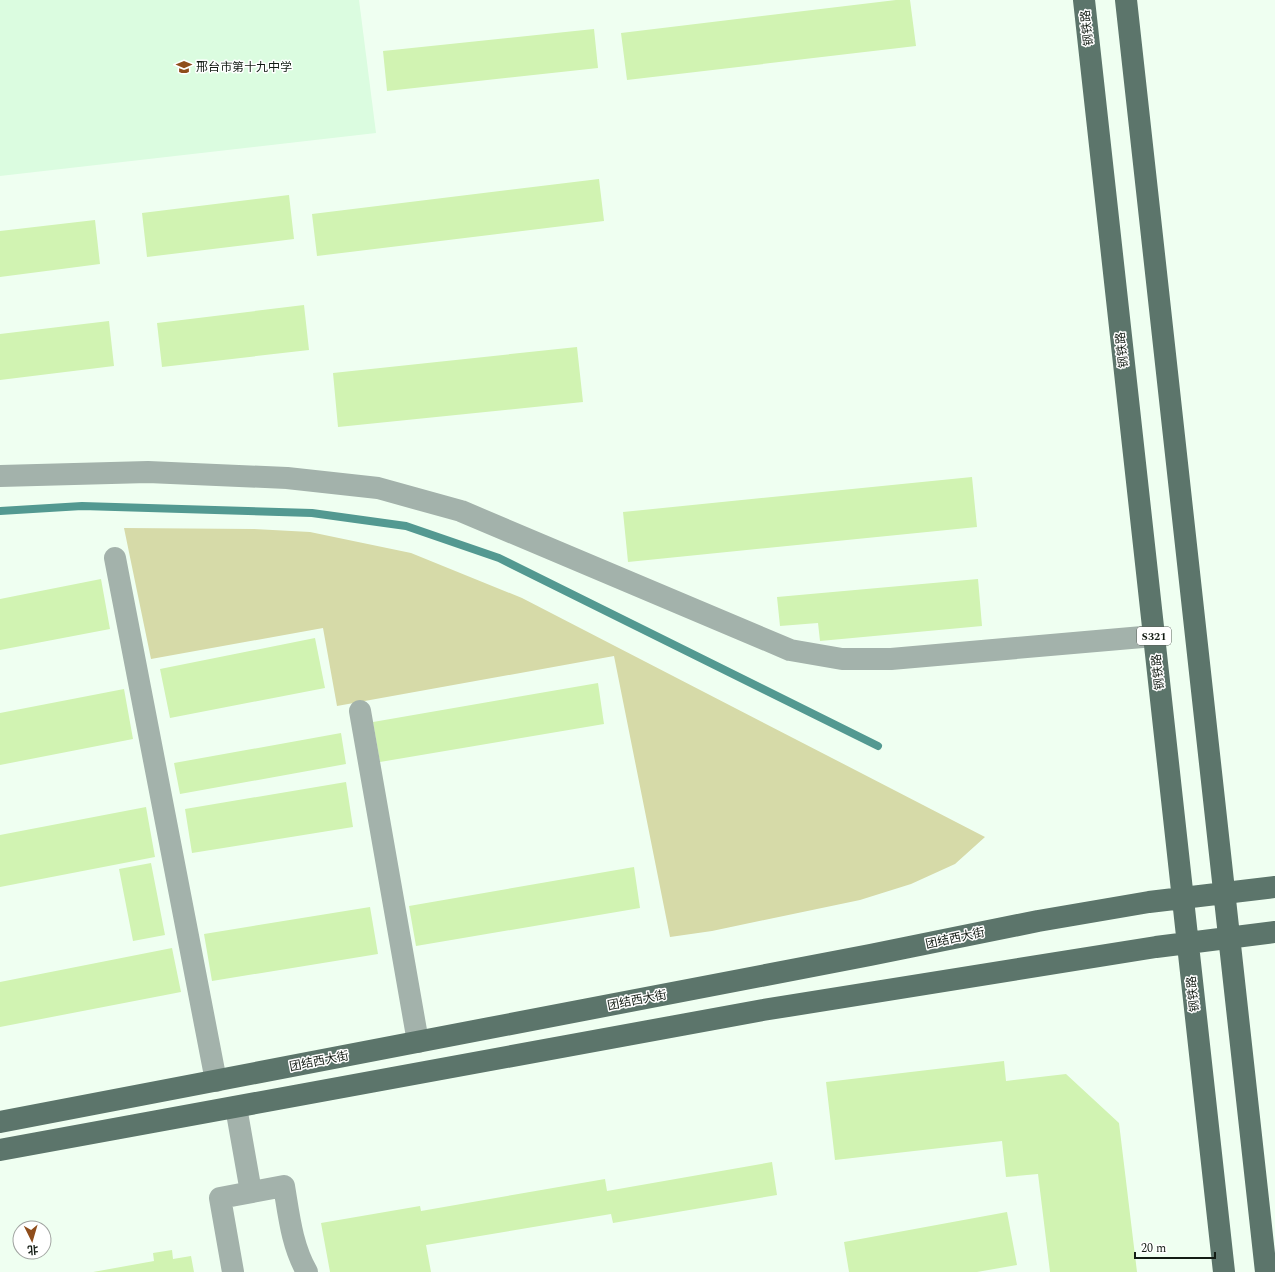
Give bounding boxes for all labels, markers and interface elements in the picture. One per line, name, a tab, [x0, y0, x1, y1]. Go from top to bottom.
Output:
street label: 钢铁路	[1076, 9, 1099, 47]
school or university icon: 邢台市第十九中学	[175, 58, 193, 76]
place label: 邢台市第十九中学	[196, 58, 292, 77]
street label: 钢铁路	[1111, 331, 1134, 369]
road number: S321	[1137, 627, 1171, 645]
street label: 钢铁路	[1147, 653, 1170, 691]
street label: 团结西大街	[924, 923, 986, 954]
street label: 钢铁路	[1182, 975, 1205, 1013]
street label: 团结西大街	[606, 985, 668, 1016]
street label: 团结西大街	[288, 1046, 350, 1077]
north arrow	[12, 1220, 52, 1260]
scale bar	[1135, 1234, 1215, 1260]
text: 20 m	[1141, 1239, 1166, 1258]
text: 北	[27, 1241, 39, 1258]

